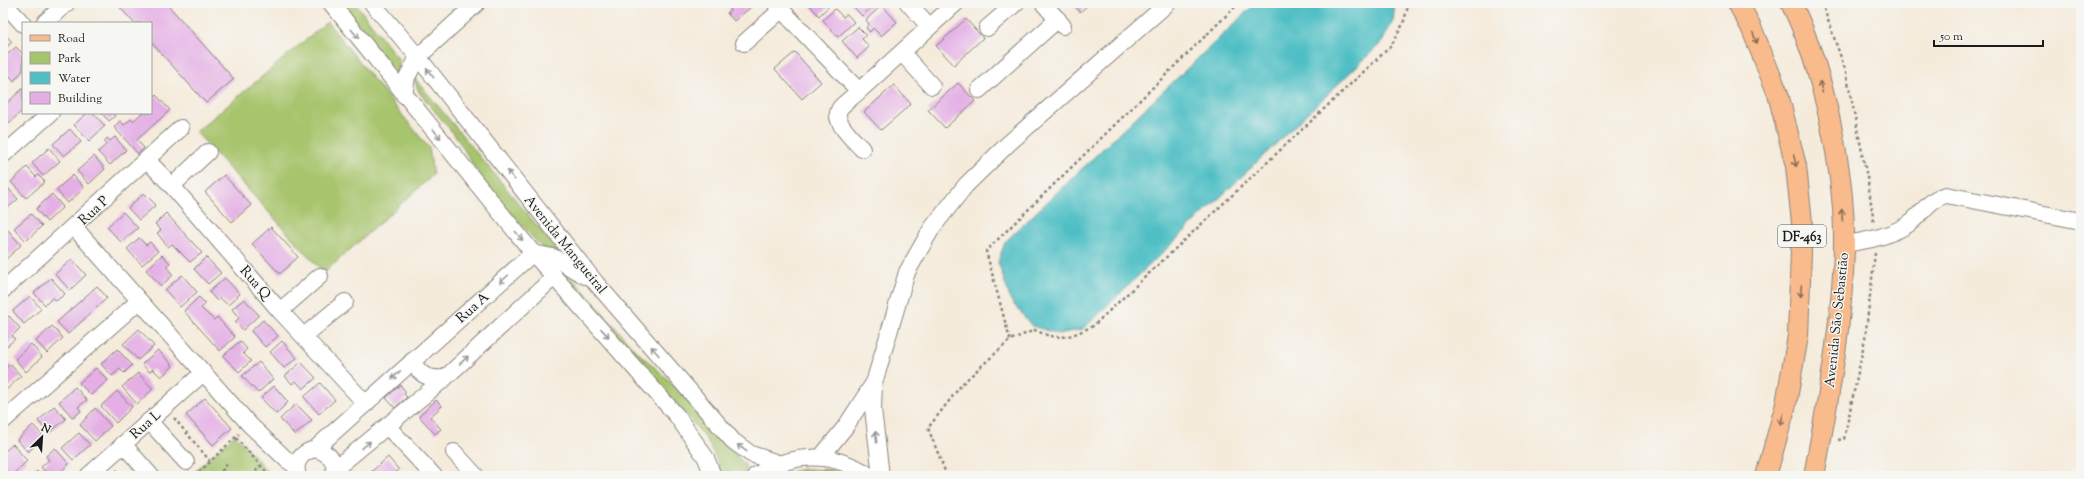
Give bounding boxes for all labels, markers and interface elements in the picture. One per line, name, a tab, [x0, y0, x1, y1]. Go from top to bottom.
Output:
legend	[22, 22, 152, 114]
scale bar	[1934, 22, 2043, 48]
one-way arrow	[351, 28, 360, 39]
text: 50 m	[1939, 28, 1963, 46]
text: Road	[58, 30, 85, 48]
one-way arrow	[1752, 32, 1759, 44]
text: Park	[58, 50, 81, 68]
one-way arrow	[426, 68, 434, 79]
text: Water	[58, 70, 91, 88]
one-way arrow	[1817, 81, 1824, 94]
text: Building	[58, 90, 102, 108]
one-way arrow	[433, 129, 442, 140]
one-way arrow	[1791, 155, 1799, 168]
one-way arrow	[506, 170, 515, 181]
street label: Rua P	[75, 192, 114, 231]
street label: Avenida Mangueiral	[518, 192, 611, 299]
one-way arrow	[1839, 209, 1846, 222]
road number: DF-463	[1778, 225, 1826, 247]
one-way arrow	[514, 230, 523, 241]
street label: Avenida São Sebastião	[1821, 251, 1855, 389]
street label: Rua Q	[234, 262, 276, 306]
one-way arrow	[499, 274, 509, 284]
one-way arrow	[1797, 284, 1804, 297]
street label: Rua A	[452, 288, 495, 329]
one-way arrow	[600, 328, 610, 338]
one-way arrow	[651, 346, 660, 357]
one-way arrow	[459, 355, 469, 365]
one-way arrow	[392, 370, 402, 379]
street label: Rua L	[126, 406, 167, 445]
one-way arrow	[1778, 413, 1785, 426]
north arrow	[22, 417, 62, 457]
text: N	[38, 419, 53, 438]
one-way arrow	[872, 431, 880, 444]
one-way arrow	[360, 440, 371, 449]
one-way arrow	[737, 443, 748, 452]

